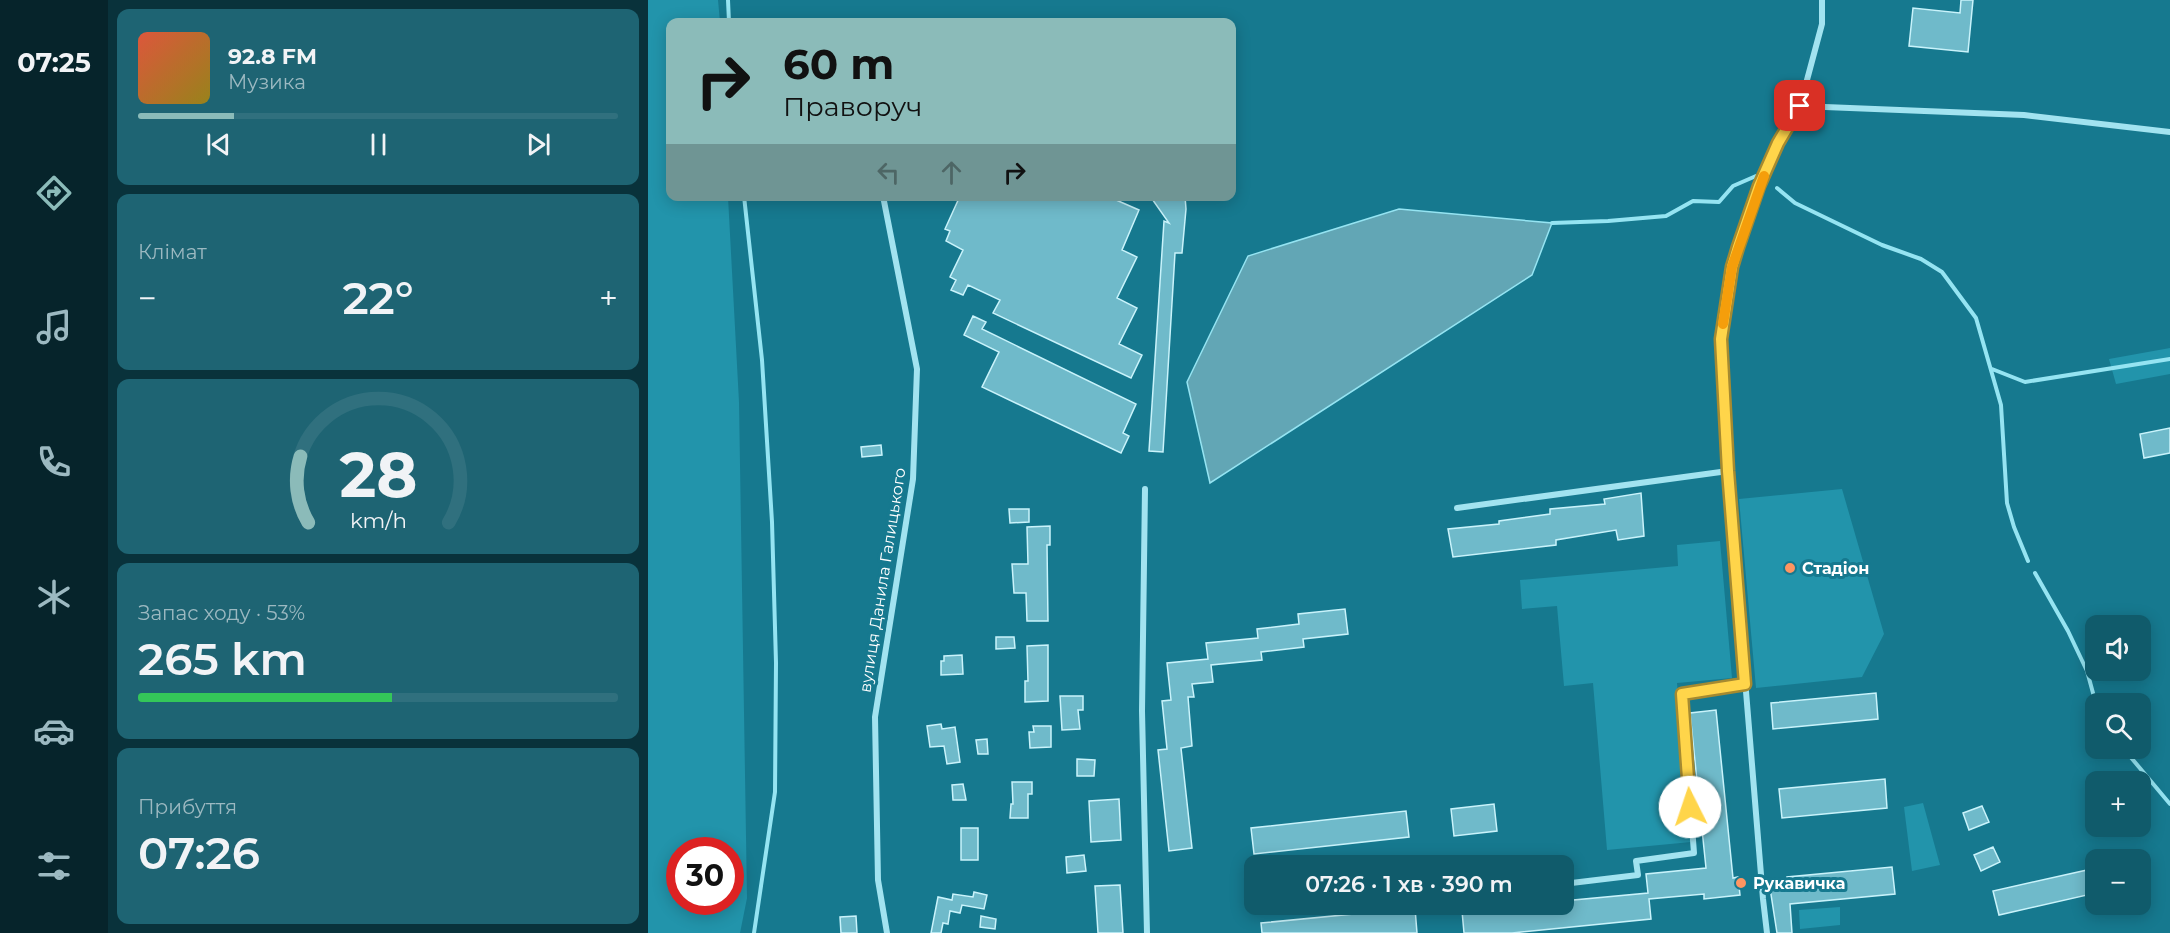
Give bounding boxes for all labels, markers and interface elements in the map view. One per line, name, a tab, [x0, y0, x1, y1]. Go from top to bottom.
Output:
text: 60 m	[783, 38, 894, 90]
icon: right	[684, 42, 762, 120]
text: 92.8 FM	[228, 43, 317, 70]
text: 07:25	[17, 46, 91, 79]
text: Музика	[228, 70, 306, 94]
pin	[1774, 80, 1825, 131]
icon: arrive	[1783, 89, 1816, 122]
text: Праворуч	[783, 90, 922, 123]
icon: previous	[202, 128, 235, 161]
icon: pause	[362, 128, 395, 161]
icon: next	[522, 128, 555, 161]
icon: left	[872, 156, 905, 189]
icon: ahead	[935, 156, 968, 189]
icon: right	[998, 156, 1031, 189]
icon: directions	[33, 172, 75, 214]
text: Клімат	[138, 240, 207, 264]
text: 22°	[342, 270, 414, 325]
text: −	[138, 278, 157, 318]
text: +	[599, 278, 618, 318]
icon: music	[33, 306, 75, 348]
text: 28	[339, 438, 417, 514]
icon: phone	[33, 441, 75, 483]
street label: вулиця Данила Галицького	[855, 466, 910, 694]
text: km/h	[349, 508, 407, 534]
place label: Стадіон	[1802, 559, 1869, 578]
marker: Стадіон	[1783, 561, 1797, 575]
icon: climate	[33, 576, 75, 618]
text: Запас ходу · 53%	[138, 601, 305, 625]
map controls	[2085, 615, 2151, 915]
button: sound	[2085, 615, 2151, 681]
text: 265 km	[138, 631, 307, 686]
button: search	[2085, 693, 2151, 759]
icon: car	[33, 710, 75, 752]
button: +	[2085, 771, 2151, 837]
position arrow	[1658, 775, 1722, 839]
text: Прибуття	[138, 795, 237, 819]
text: 07:26	[138, 825, 260, 880]
speed limit sign: 30	[666, 837, 744, 915]
icon: filters	[33, 845, 75, 887]
button: −	[2085, 849, 2151, 915]
text: 07:26 · 1 хв · 390 m	[1305, 871, 1513, 898]
place label: Рукавичка	[1753, 874, 1845, 893]
marker: Рукавичка	[1734, 876, 1748, 890]

